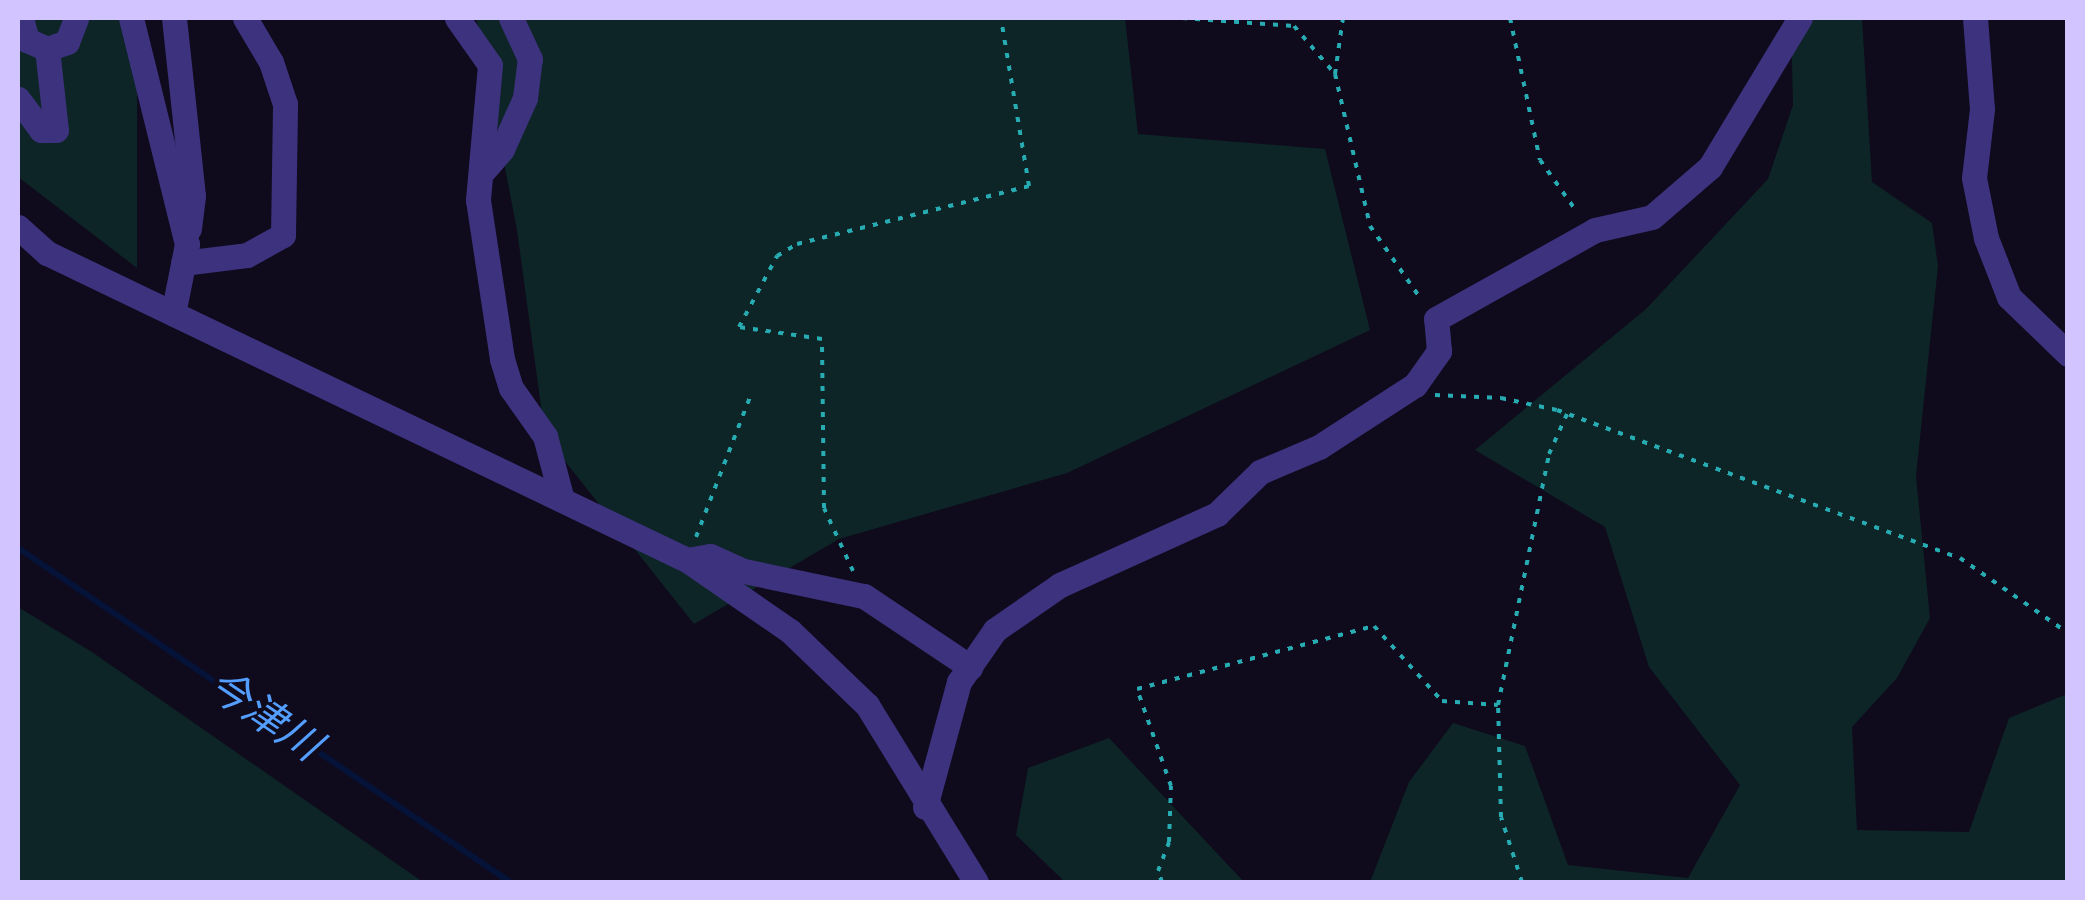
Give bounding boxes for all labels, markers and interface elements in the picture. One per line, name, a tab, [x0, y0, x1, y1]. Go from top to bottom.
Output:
water label: 今津川	[198, 659, 330, 771]

